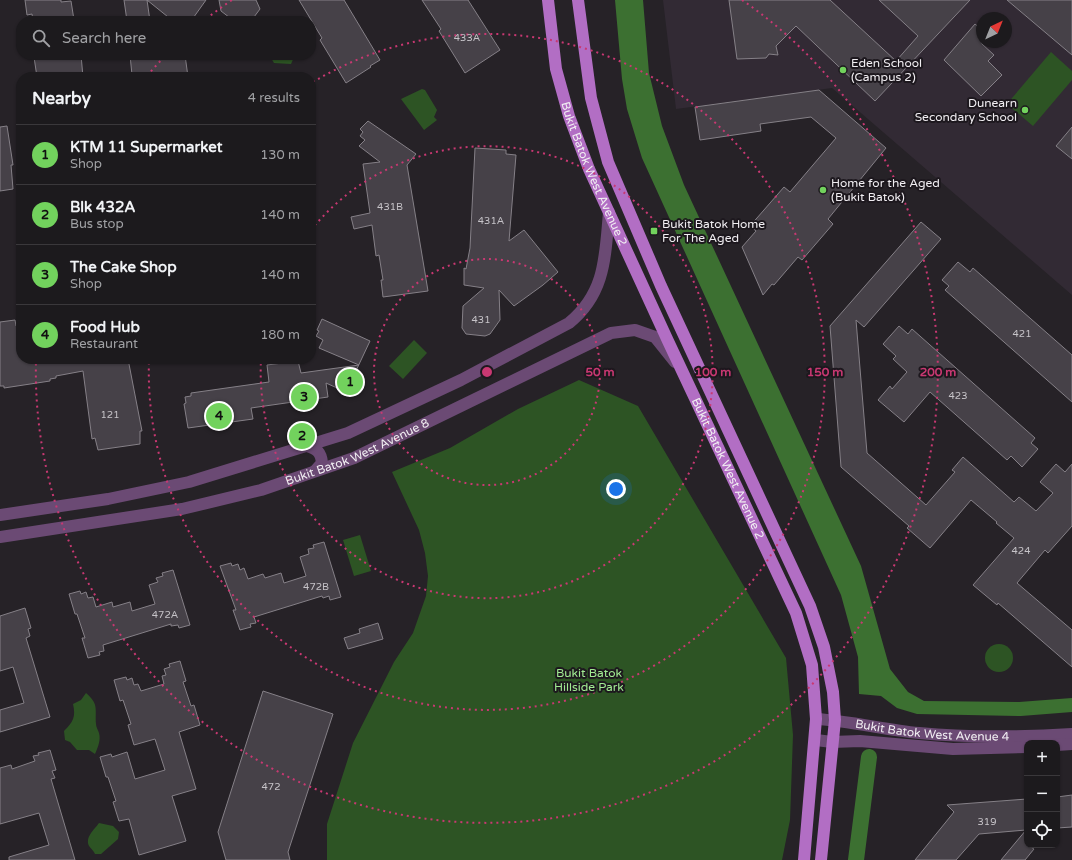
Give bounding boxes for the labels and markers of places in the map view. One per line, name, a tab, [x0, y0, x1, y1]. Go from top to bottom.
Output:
place label: Eden School (Campus 2)	[851, 56, 922, 84]
marker: Eden School (Campus 2)	[838, 65, 848, 75]
place label: Dunearn Secondary School	[915, 96, 1017, 124]
marker: Dunearn Secondary School	[1020, 105, 1030, 115]
place label: Home for the Aged (Bukit Batok)	[831, 176, 940, 204]
marker: Home for the Aged (Bukit Batok)	[818, 185, 828, 195]
place label: Bukit Batok Home For The Aged	[662, 217, 765, 245]
marker: Bukit Batok Home For The Aged	[649, 226, 659, 236]
centre of rings	[480, 365, 494, 379]
pin: 1	[337, 367, 363, 397]
pin: 3	[291, 382, 317, 412]
pin: 4	[206, 401, 232, 431]
pin: 2	[289, 421, 315, 451]

